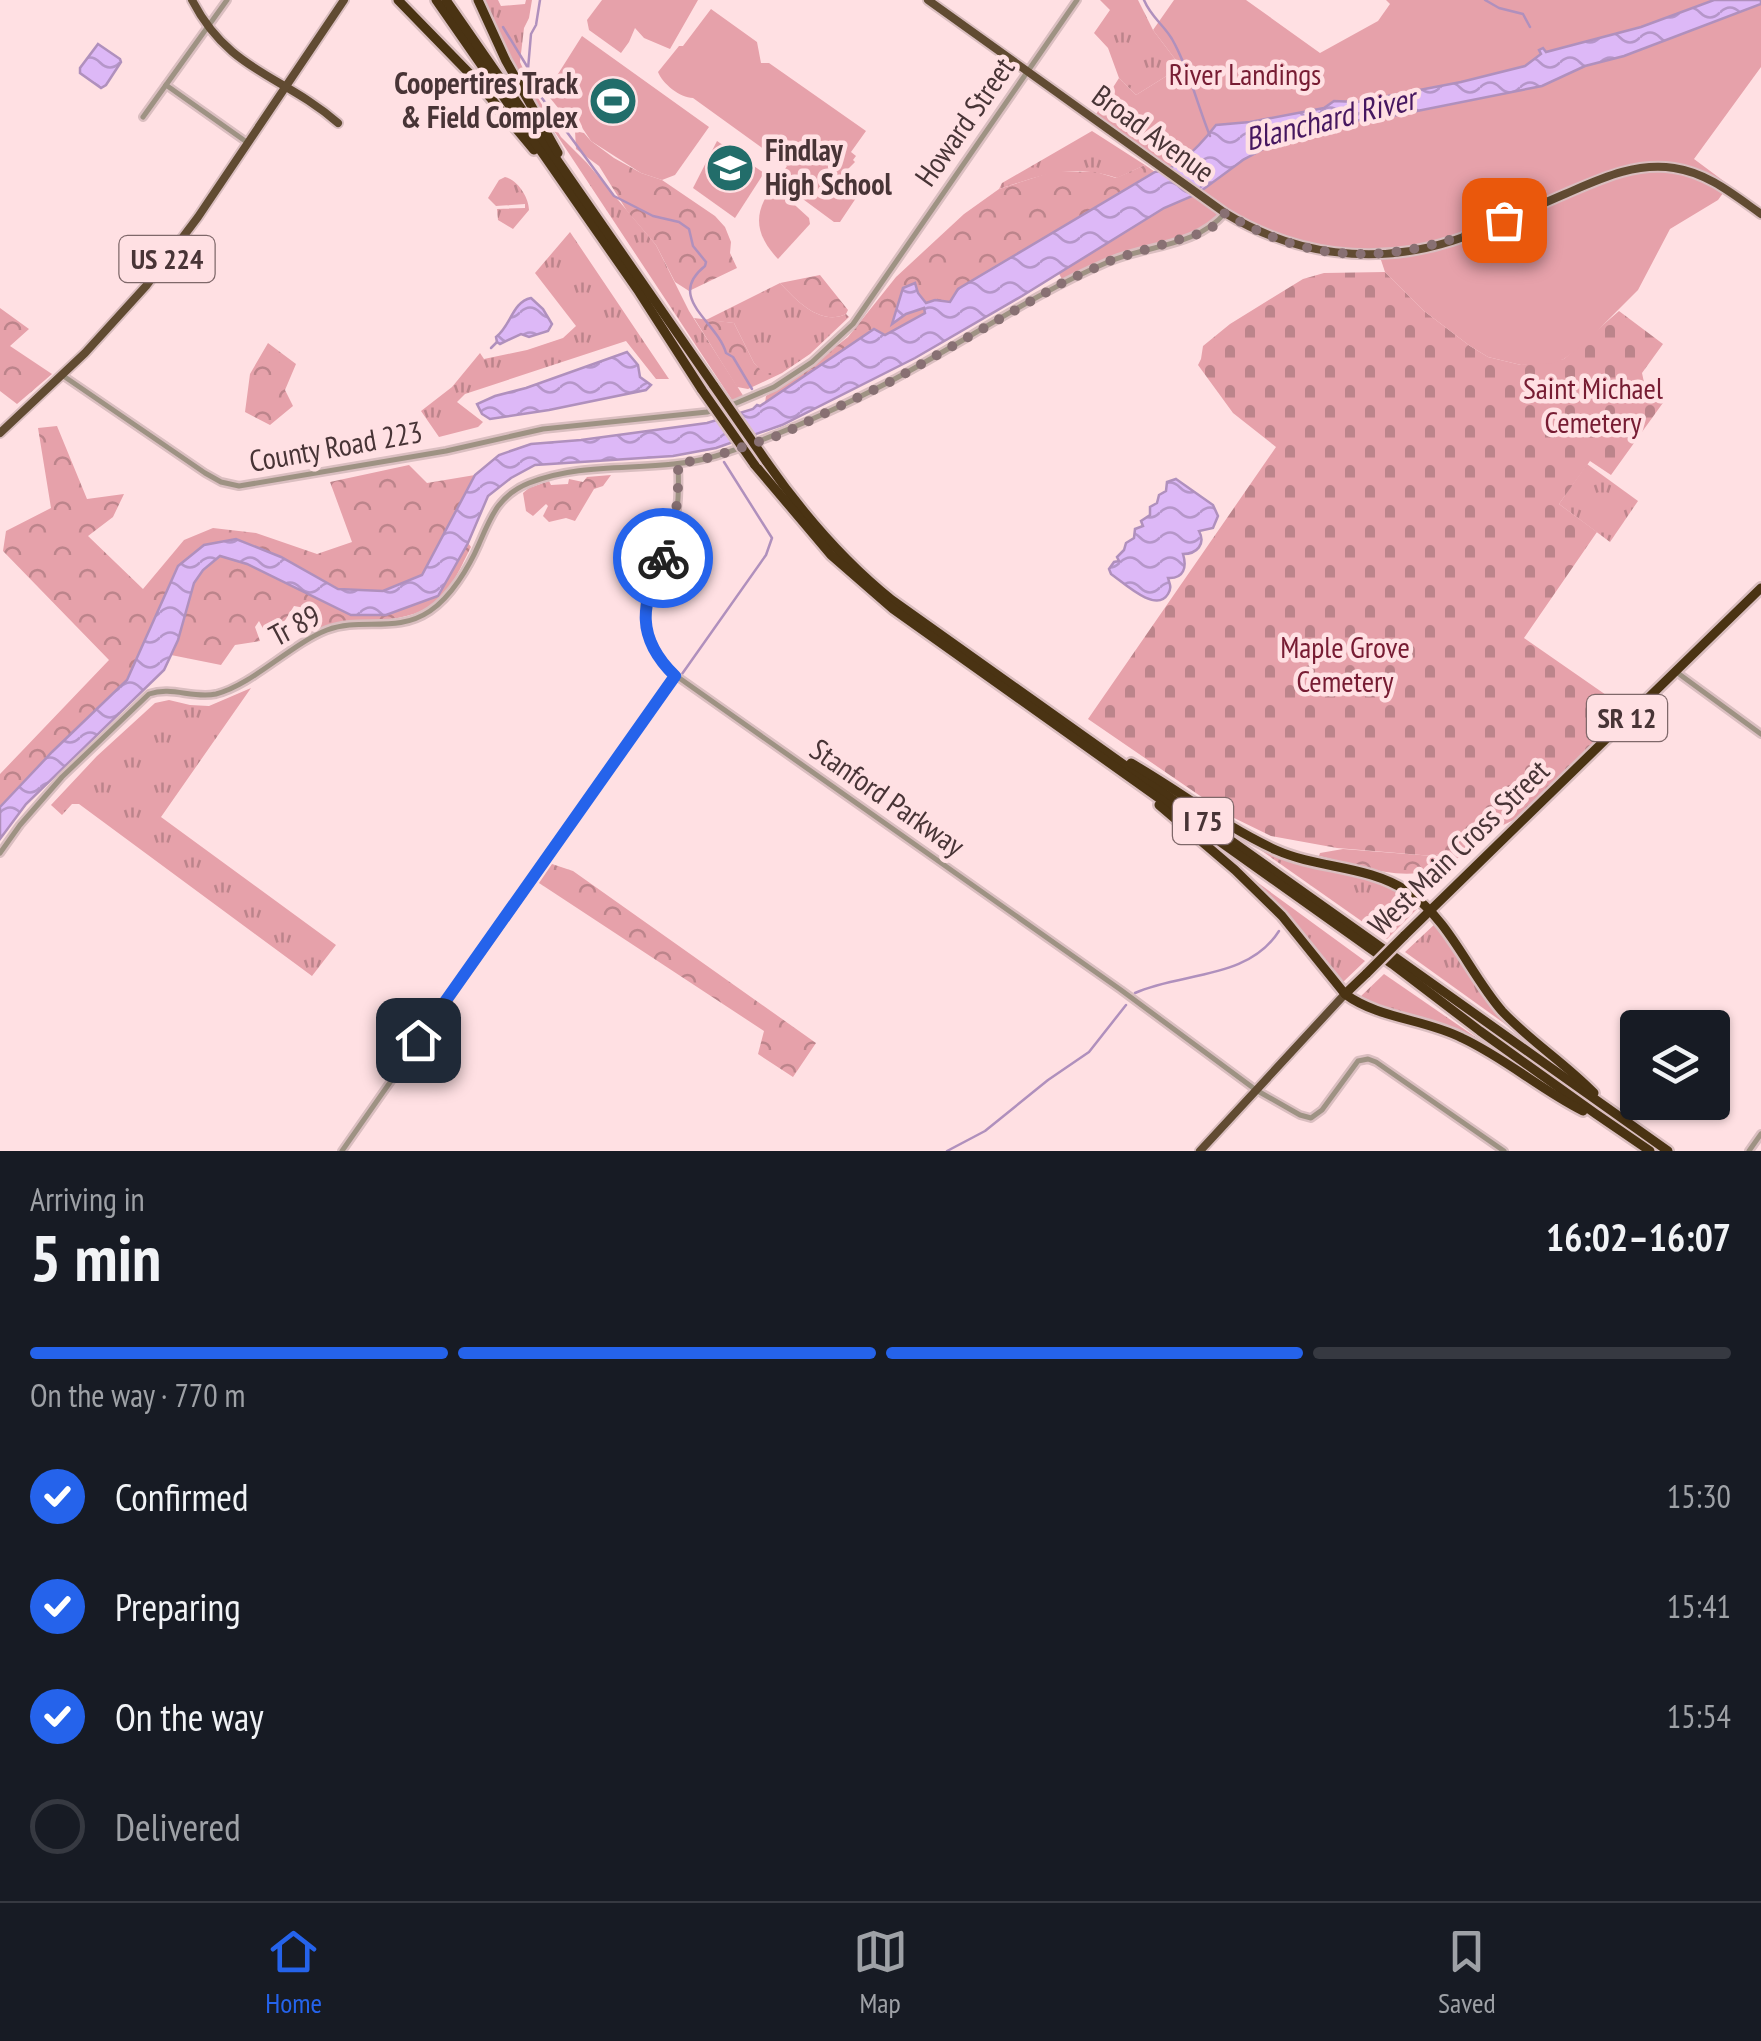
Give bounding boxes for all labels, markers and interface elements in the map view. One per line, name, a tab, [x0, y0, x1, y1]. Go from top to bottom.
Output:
street label: Howard Street	[905, 49, 1023, 193]
park label: River Landings	[1169, 54, 1321, 93]
place label: Coopertires Track & Field Complex	[394, 63, 579, 136]
sports icon: Coopertires Track & Field Complex	[587, 75, 639, 127]
street label: Broad Avenue	[1085, 75, 1223, 190]
water label: Blanchard River	[1240, 76, 1423, 159]
place label: Findlay High School	[765, 130, 892, 203]
school or university icon: Findlay High School	[704, 142, 756, 194]
pin	[1462, 178, 1547, 263]
icon: bag	[1477, 193, 1532, 248]
road number: US 224	[120, 236, 214, 282]
park label: Saint Michael Cemetery	[1523, 368, 1663, 441]
street label: County Road 223	[246, 411, 425, 480]
courier	[613, 508, 713, 608]
icon: bike	[636, 531, 691, 586]
street label: Tr 89	[262, 595, 327, 654]
park label: Maple Grove Cemetery	[1280, 627, 1410, 700]
road number: SR 12	[1587, 695, 1667, 741]
street label: Stanford Parkway	[803, 729, 973, 865]
street label: West Main Cross Street	[1359, 750, 1557, 943]
road number: I 75	[1173, 798, 1233, 844]
pin	[376, 998, 461, 1083]
map controls	[1620, 1010, 1730, 1120]
button: layers	[1620, 1010, 1730, 1120]
icon: home	[391, 1013, 446, 1068]
text: Arriving in	[30, 1178, 145, 1220]
text: 16:02–16:07	[1546, 1212, 1731, 1261]
text: 5 min	[30, 1215, 161, 1299]
text: On the way · 770 m	[30, 1374, 245, 1416]
icon: check	[30, 1469, 85, 1524]
text: Confirmed	[115, 1472, 248, 1521]
text: 15:30	[1667, 1475, 1731, 1517]
icon: check	[30, 1579, 85, 1634]
text: Preparing	[115, 1582, 241, 1631]
text: 15:41	[1667, 1585, 1731, 1627]
icon: check	[30, 1689, 85, 1744]
text: On the way	[115, 1692, 263, 1741]
text: 15:54	[1667, 1695, 1731, 1737]
text: Delivered	[115, 1802, 241, 1851]
tab: Home	[265, 1924, 322, 2021]
tab: Map	[853, 1924, 908, 2021]
tab: Saved	[1438, 1924, 1496, 2021]

